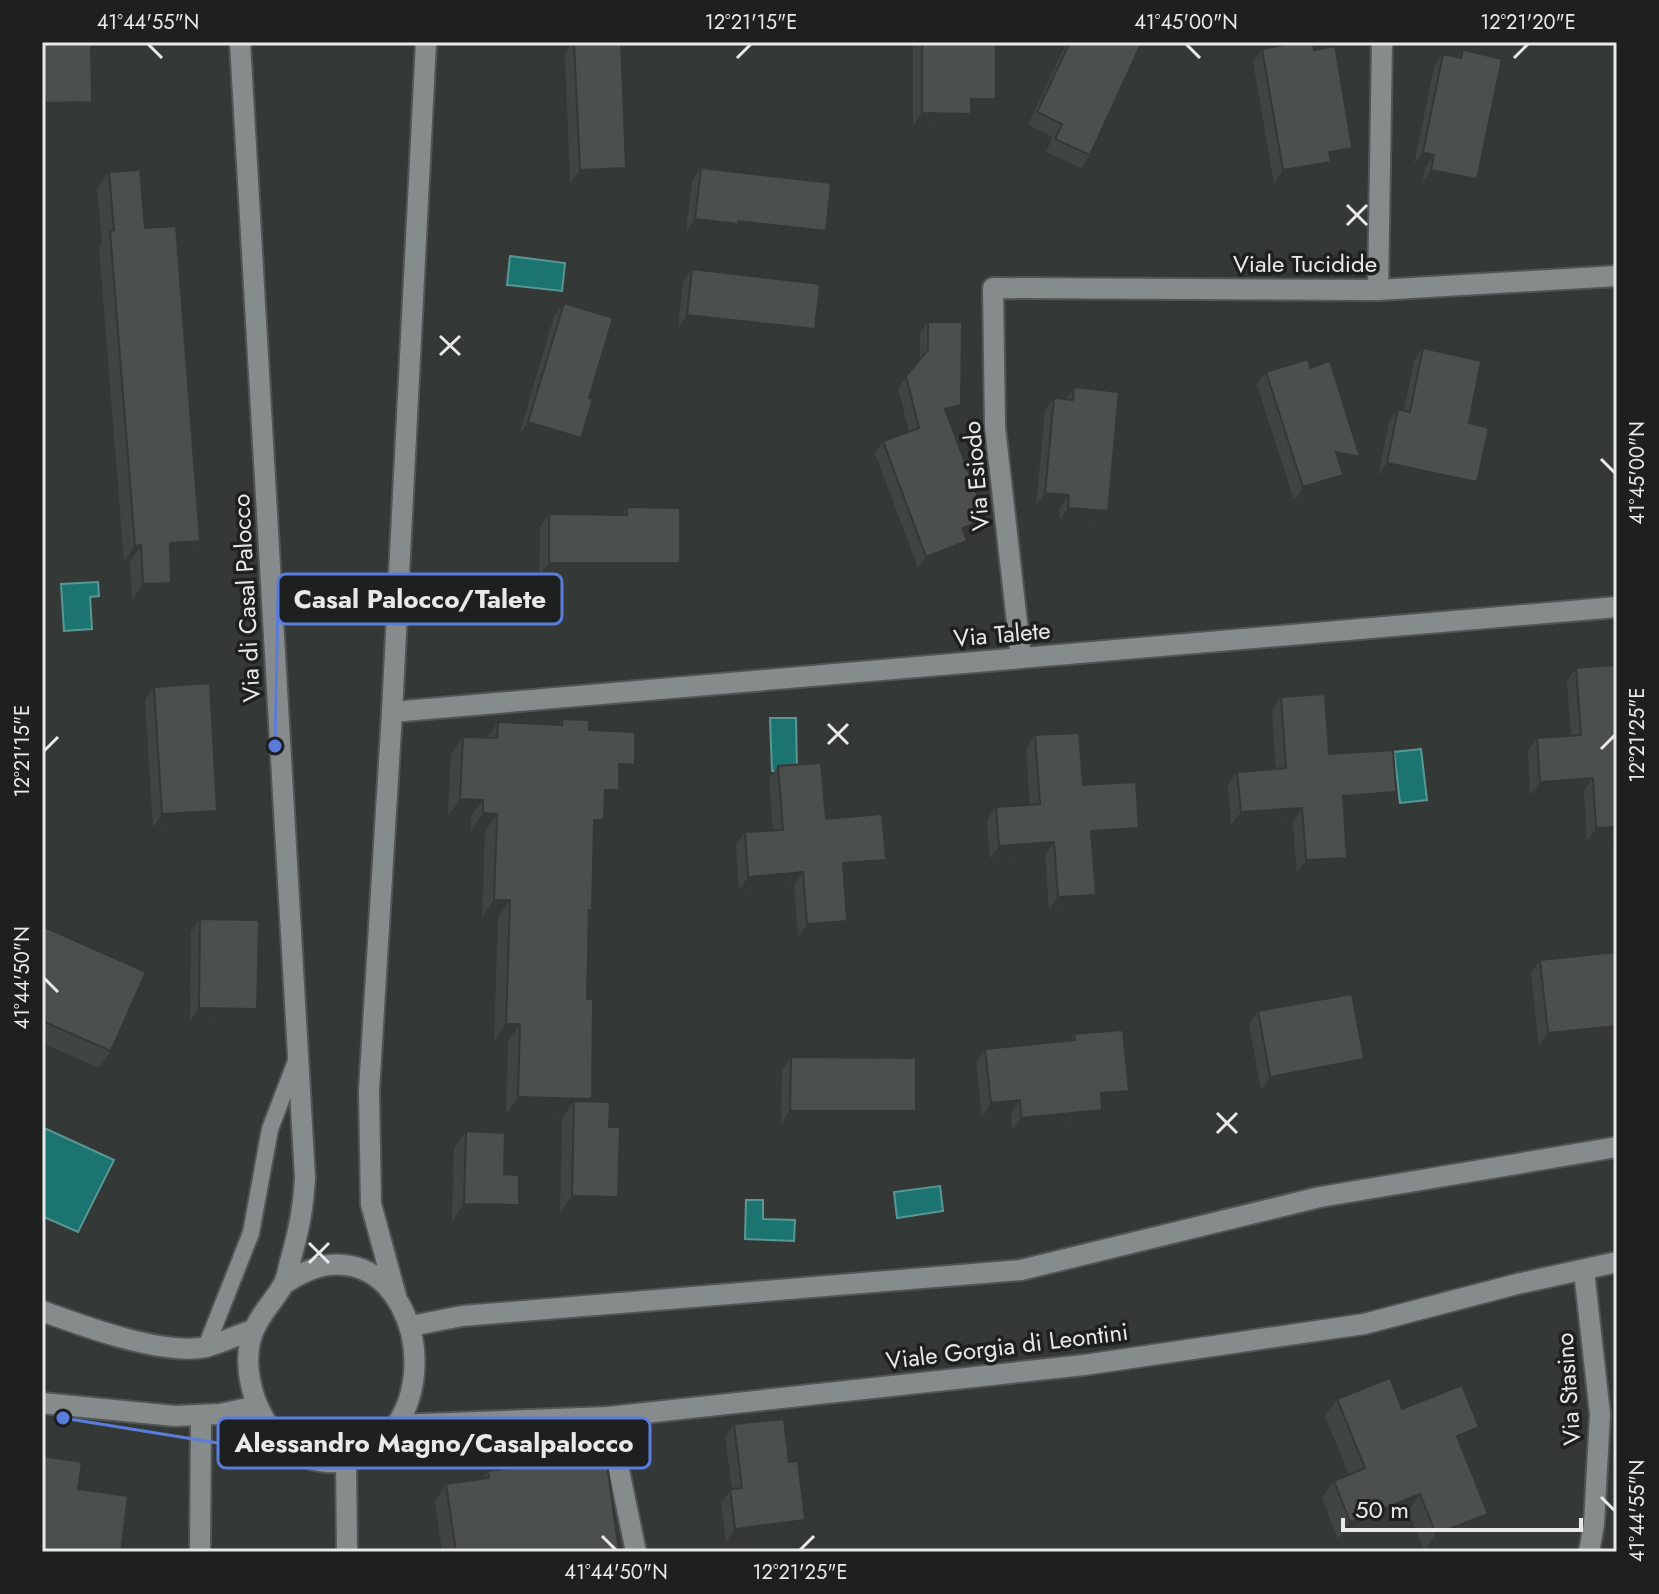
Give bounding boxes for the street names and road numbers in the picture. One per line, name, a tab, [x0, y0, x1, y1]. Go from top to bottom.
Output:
street label: Viale Tucidide	[1233, 246, 1377, 281]
street label: Via Esiodo	[954, 420, 998, 532]
street label: Via di Casal Palocco	[223, 493, 269, 703]
street label: Via Talete	[952, 612, 1052, 656]
street label: Viale Gorgia di Leontini	[884, 1314, 1130, 1378]
street label: Via Stasino	[1547, 1331, 1589, 1447]

